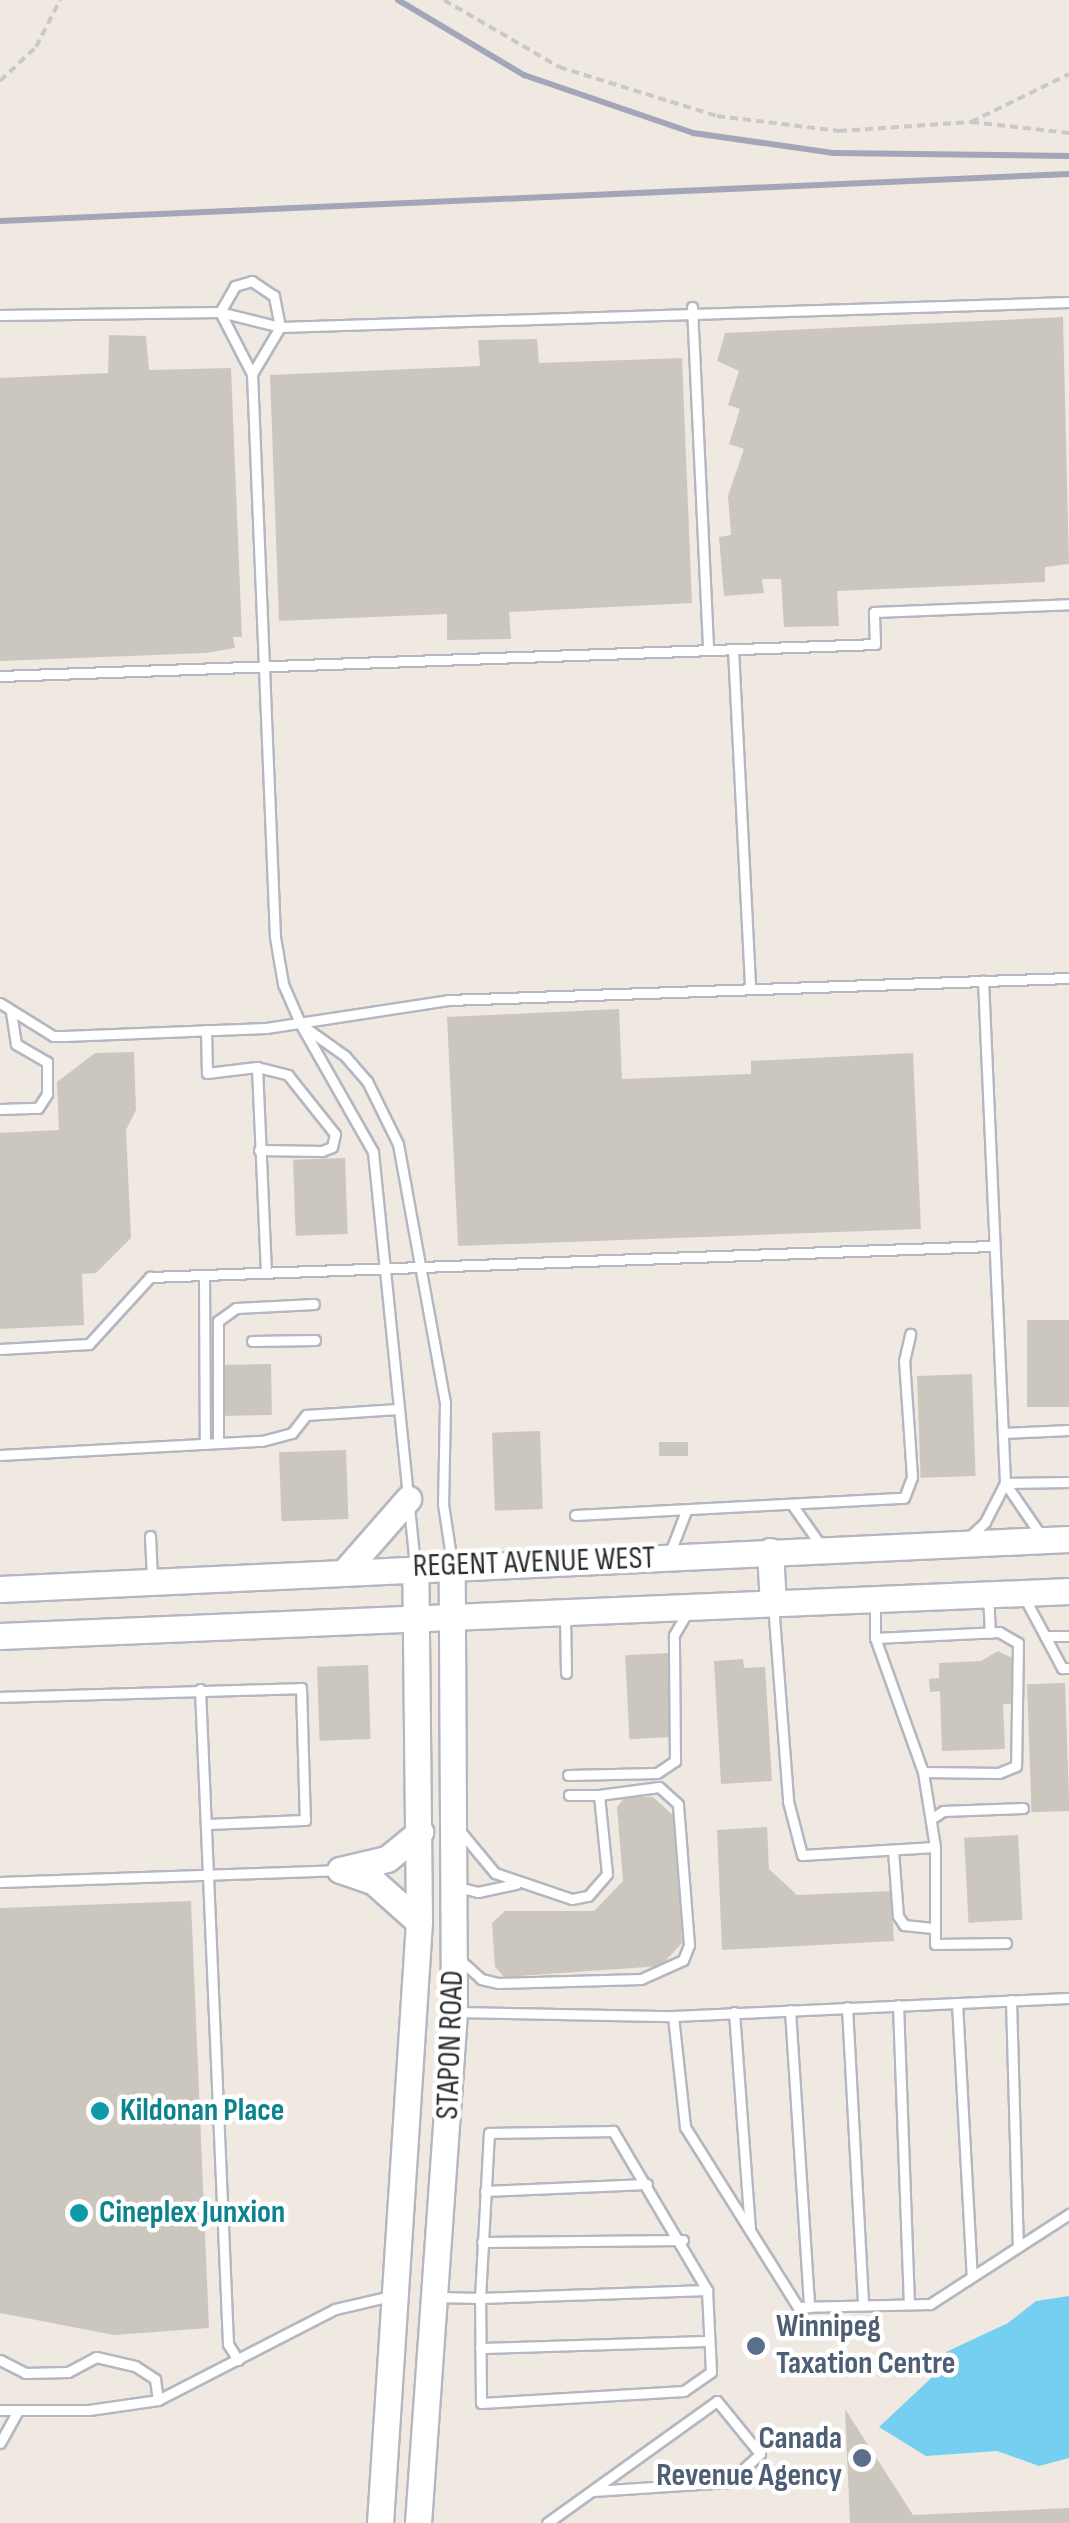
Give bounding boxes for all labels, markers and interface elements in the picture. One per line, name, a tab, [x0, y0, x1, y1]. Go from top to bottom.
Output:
street label: REGENT AVENUE WEST	[412, 1540, 656, 1586]
street label: STAPON ROAD	[429, 1970, 473, 2120]
place label: Kildonan Place	[120, 2092, 284, 2130]
marker: Kildonan Place	[89, 2100, 111, 2122]
place label: Cineplex Junxion	[99, 2194, 285, 2232]
marker: Cineplex Junxion	[68, 2202, 90, 2224]
place label: Winnipeg Taxation Centre	[776, 2309, 955, 2384]
marker: Winnipeg Taxation Centre	[745, 2335, 767, 2357]
place label: Canada Revenue Agency	[656, 2421, 842, 2496]
marker: Canada Revenue Agency	[851, 2447, 873, 2469]

